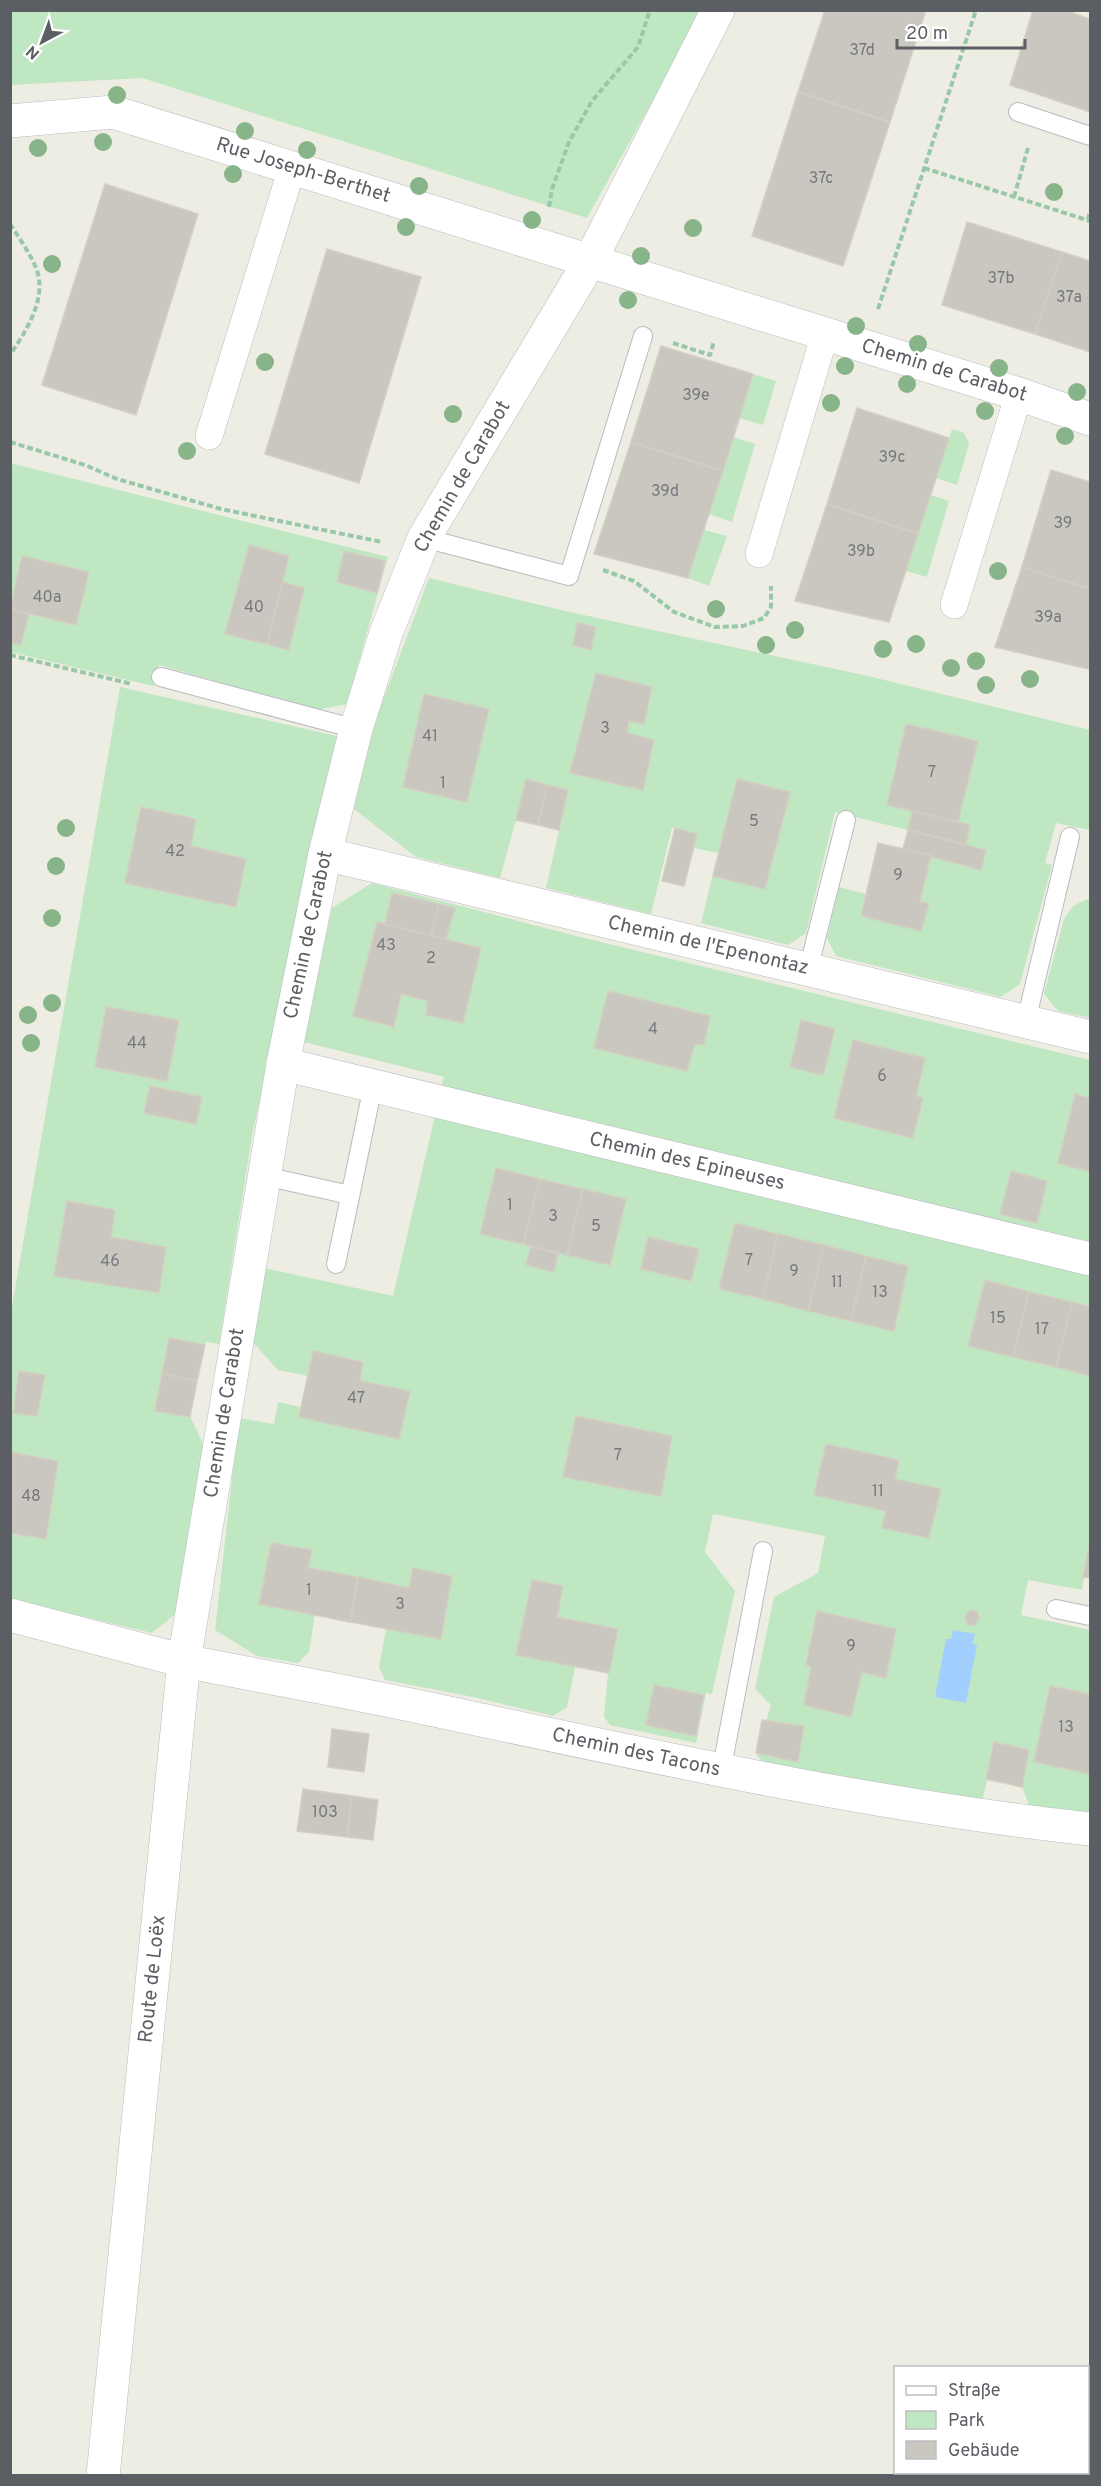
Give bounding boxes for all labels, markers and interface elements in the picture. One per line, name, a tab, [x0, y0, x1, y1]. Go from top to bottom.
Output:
north arrow	[12, 12, 72, 72]
scale bar	[897, 12, 1024, 50]
text: 20 m	[906, 23, 948, 46]
text: N	[23, 40, 44, 63]
house number: 37d	[849, 41, 875, 61]
street label: Rue Joseph-Berthet	[213, 132, 393, 210]
house number: 37c	[809, 169, 833, 189]
house number: 37b	[988, 269, 1014, 289]
house number: 37a	[1056, 288, 1082, 308]
street label: Chemin de Carabot	[858, 333, 1030, 409]
house number: 39e	[682, 386, 710, 406]
street label: Chemin de Carabot	[409, 396, 517, 558]
house number: 39c	[879, 448, 905, 468]
house number: 39d	[651, 482, 679, 502]
house number: 39	[1054, 514, 1072, 534]
house number: 39b	[847, 542, 875, 562]
house number: 40a	[33, 588, 61, 608]
house number: 40	[244, 598, 264, 618]
house number: 39a	[1034, 608, 1062, 628]
house number: 3	[600, 719, 610, 739]
house number: 41	[422, 727, 438, 747]
house number: 7	[928, 763, 936, 783]
house number: 1	[440, 774, 446, 794]
house number: 5	[749, 812, 759, 832]
house number: 42	[165, 842, 185, 862]
street label: Chemin de Carabot	[278, 848, 340, 1022]
house number: 9	[893, 866, 903, 886]
street label: Chemin de l'Epenontaz	[605, 910, 811, 982]
house number: 43	[376, 936, 396, 956]
house number: 2	[426, 949, 436, 969]
house number: 4	[648, 1020, 658, 1040]
house number: 44	[127, 1034, 147, 1054]
house number: 6	[877, 1067, 887, 1087]
street label: Chemin des Epineuses	[587, 1127, 787, 1197]
house number: 1	[507, 1196, 513, 1216]
house number: 3	[548, 1207, 558, 1227]
house number: 5	[591, 1217, 601, 1237]
house number: 7	[745, 1251, 753, 1271]
house number: 46	[100, 1252, 120, 1272]
house number: 9	[789, 1262, 799, 1282]
house number: 11	[831, 1273, 843, 1293]
house number: 13	[872, 1283, 888, 1303]
house number: 15	[990, 1309, 1006, 1329]
house number: 17	[1035, 1320, 1049, 1340]
street label: Chemin de Carabot	[199, 1326, 251, 1500]
house number: 47	[347, 1389, 365, 1409]
house number: 7	[614, 1446, 622, 1466]
house number: 11	[872, 1482, 884, 1502]
house number: 48	[21, 1487, 41, 1507]
house number: 1	[306, 1581, 312, 1601]
house number: 3	[395, 1595, 405, 1615]
house number: 9	[846, 1637, 856, 1657]
house number: 13	[1058, 1718, 1074, 1738]
street label: Chemin des Tacons	[549, 1722, 723, 1784]
house number: 103	[312, 1803, 338, 1823]
street label: Route de Loëx	[133, 1914, 173, 2044]
legend	[894, 2366, 1089, 2474]
text: Straße	[948, 2380, 1000, 2403]
text: Park	[948, 2410, 985, 2433]
text: Gebäude	[948, 2440, 1020, 2463]

